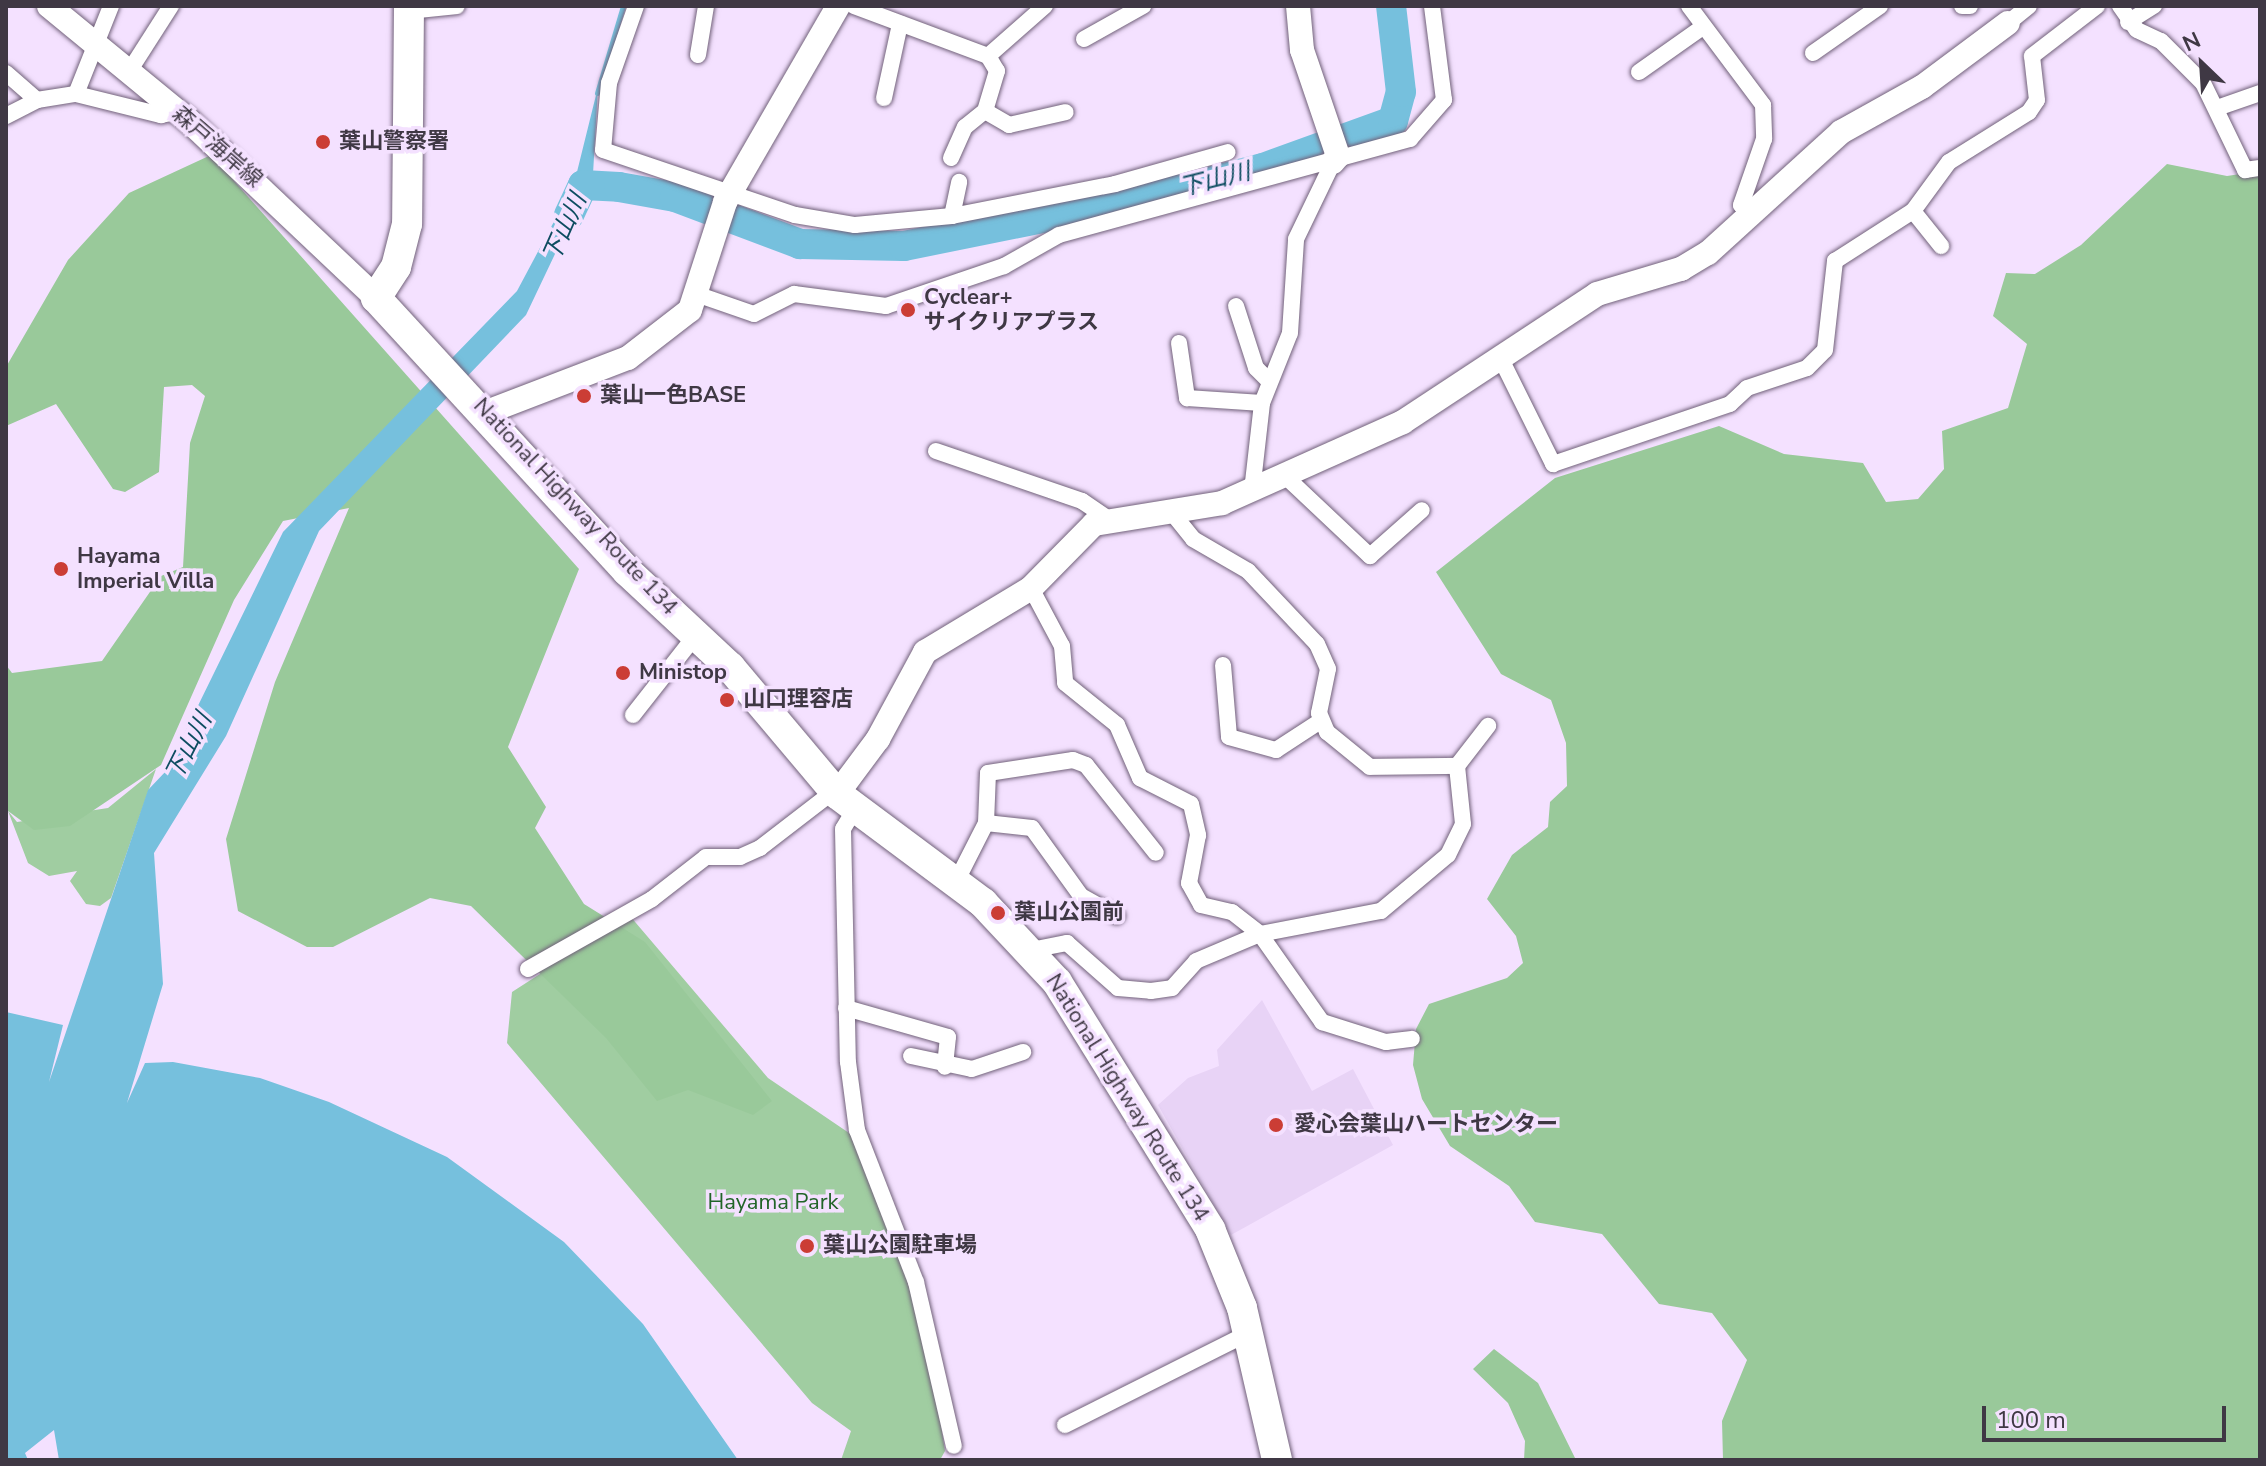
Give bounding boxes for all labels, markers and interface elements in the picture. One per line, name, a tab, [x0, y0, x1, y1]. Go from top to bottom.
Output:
north arrow	[2162, 24, 2242, 104]
text: N	[2178, 25, 2206, 59]
street label: 森戸海岸線	[167, 101, 267, 193]
place label: 葉山警察署	[339, 129, 449, 155]
marker: 葉山警察署	[314, 133, 332, 151]
water label: 下山川	[1177, 157, 1253, 203]
water label: 下山川	[537, 189, 593, 267]
place label: Cyclear+ サイクリアプラス	[924, 284, 1100, 336]
marker: Cyclear+ サイクリアプラス	[899, 301, 917, 319]
place label: 葉山一色BASE	[600, 383, 746, 409]
marker: 葉山一色BASE	[575, 387, 593, 405]
street label: National Highway Route 134	[468, 393, 682, 621]
place label: Hayama Imperial Villa	[77, 543, 214, 594]
marker: Hayama Imperial Villa	[52, 560, 70, 578]
place label: Ministop	[639, 660, 727, 686]
marker: Ministop	[614, 664, 632, 682]
place label: 山口理容店	[743, 687, 853, 713]
marker: 山口理容店	[718, 691, 736, 709]
water label: 下山川	[160, 708, 218, 786]
place label: 葉山公園前	[1014, 900, 1124, 926]
marker: 葉山公園前	[989, 904, 1007, 922]
street label: National Highway Route 134	[1040, 969, 1214, 1227]
place label: 愛心会葉山ハートセンター	[1294, 1112, 1558, 1138]
marker: 愛心会葉山ハートセンター	[1265, 1114, 1287, 1136]
park label: Hayama Park	[707, 1190, 839, 1216]
place label: 葉山公園駐車場	[823, 1233, 977, 1259]
marker: 葉山公園駐車場	[798, 1237, 816, 1255]
scale bar	[1986, 1390, 2230, 1440]
text: 100 m	[1996, 1404, 2066, 1436]

